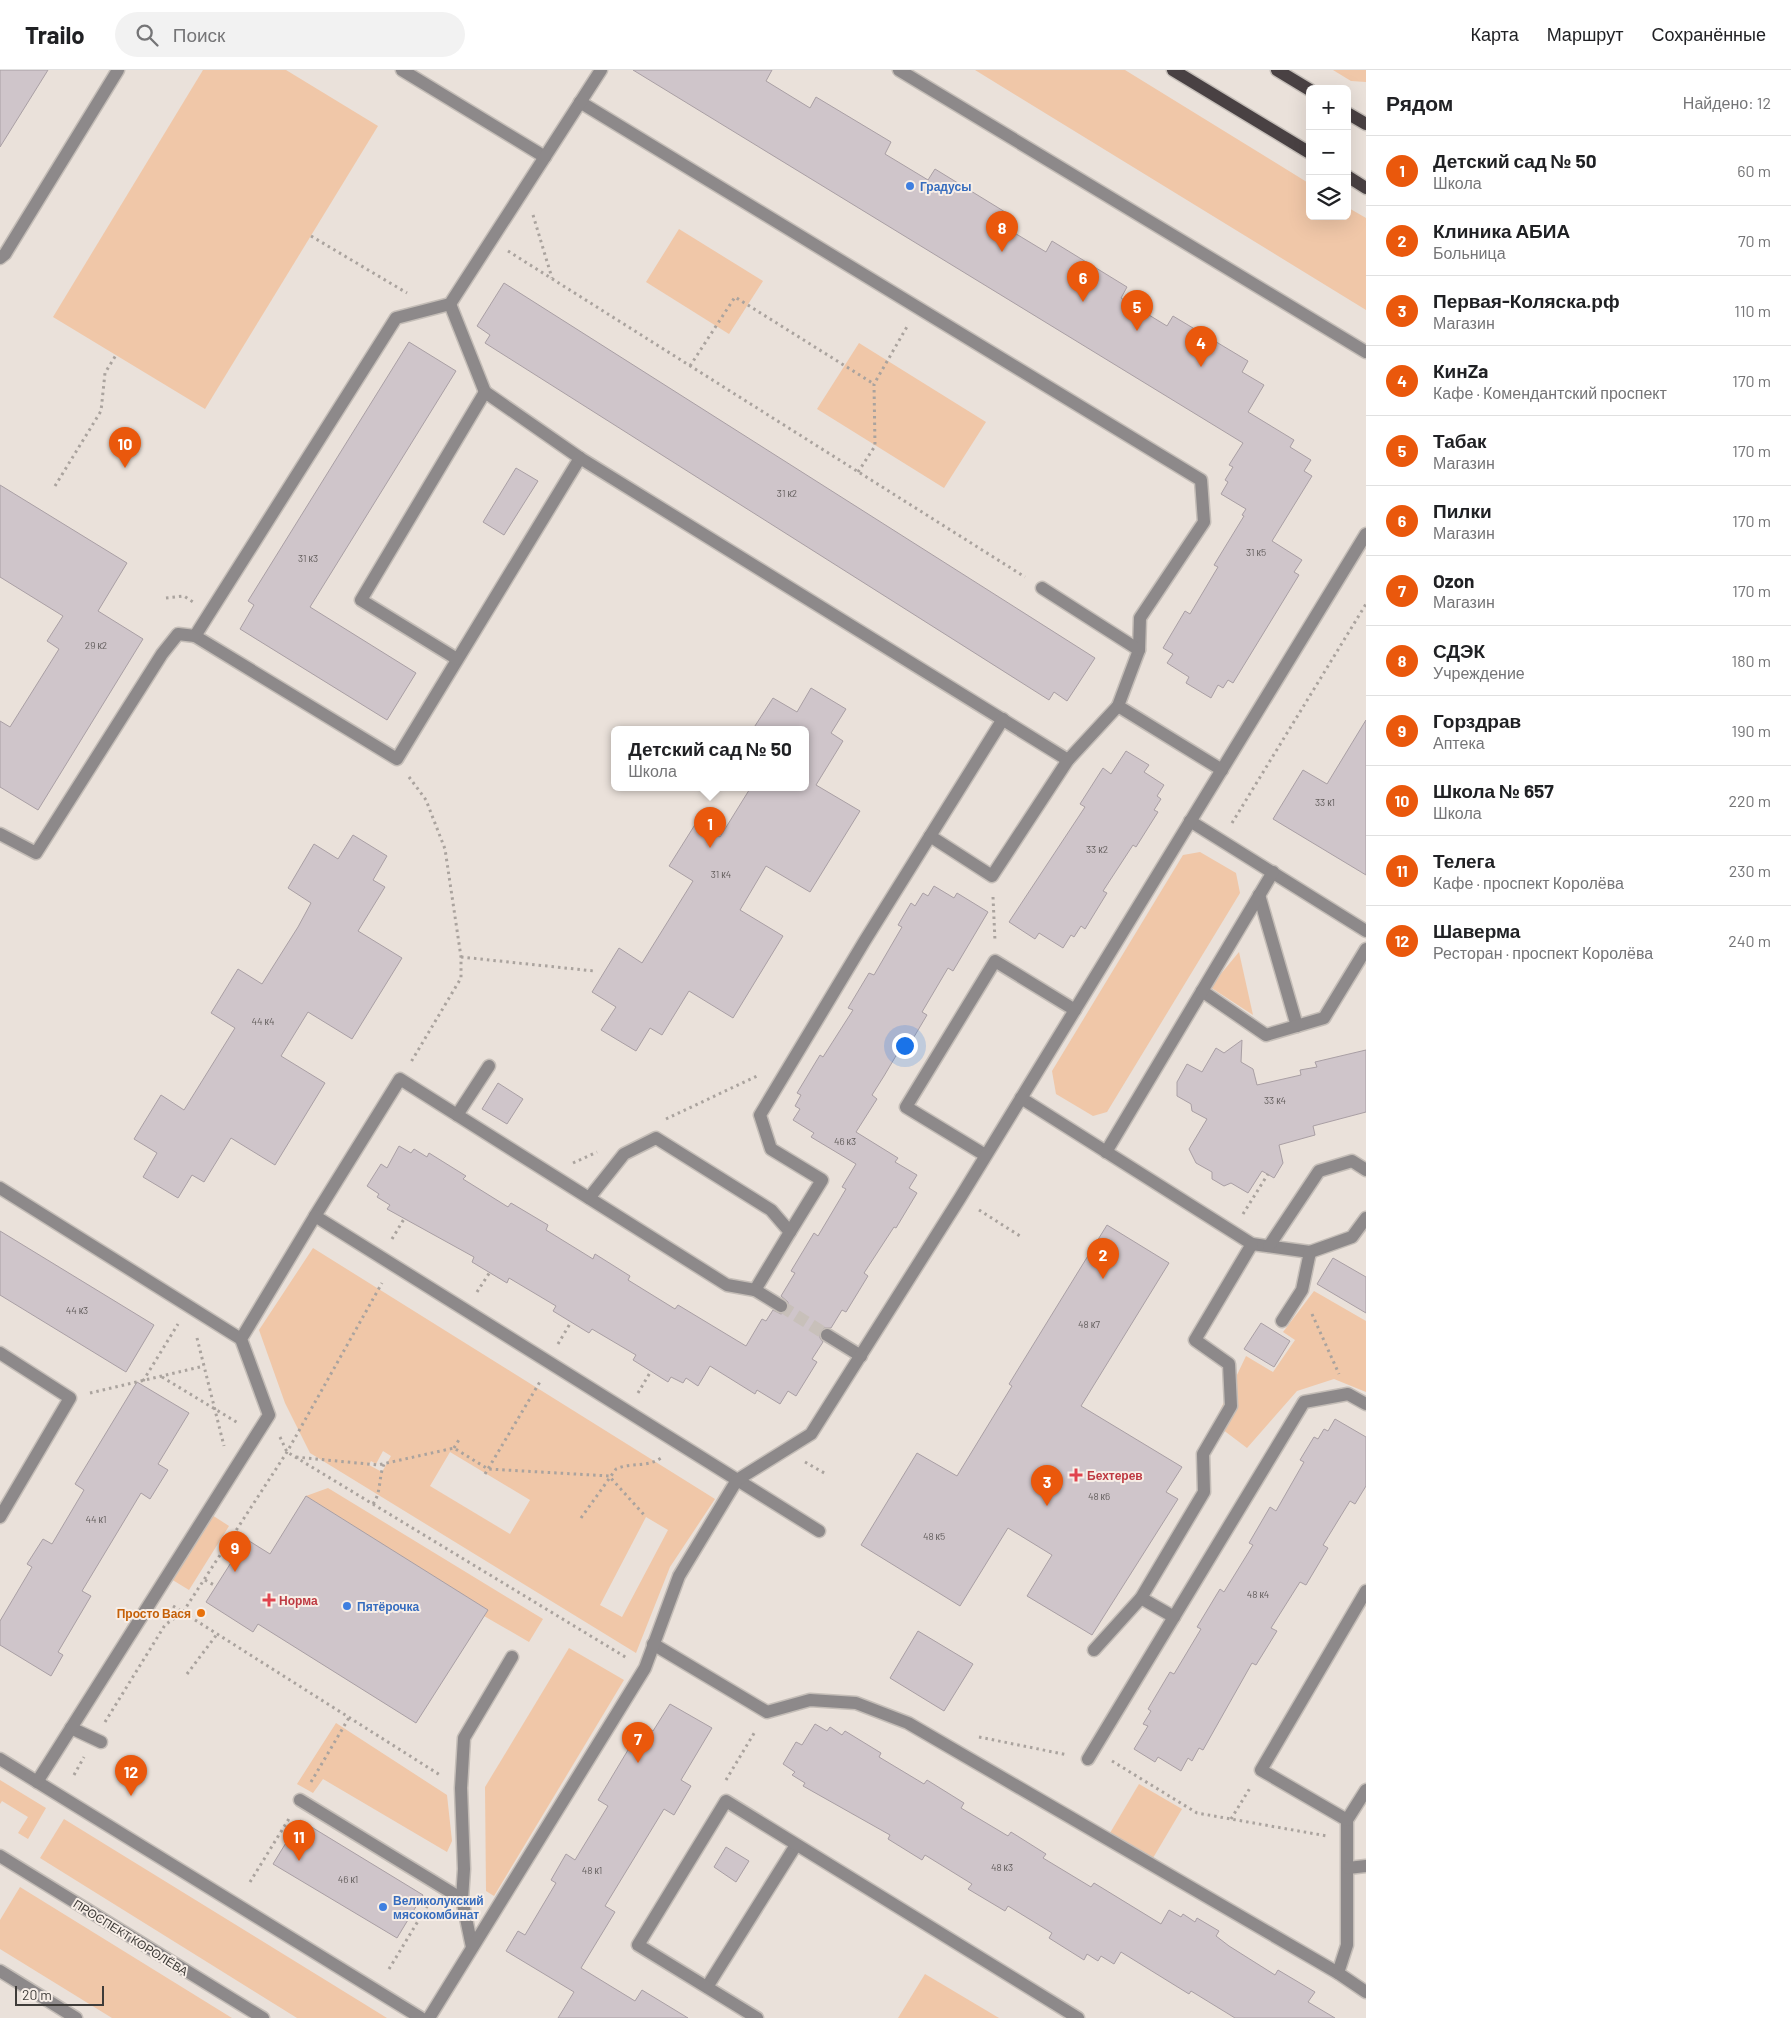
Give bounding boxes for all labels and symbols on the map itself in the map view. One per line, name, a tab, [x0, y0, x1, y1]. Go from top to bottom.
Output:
place label: Градусы	[920, 179, 971, 194]
marker: Градусы	[904, 180, 916, 192]
pin: 8	[986, 211, 1018, 252]
pin: 6	[1067, 261, 1099, 302]
pin: 5	[1121, 290, 1153, 331]
pin: 4	[1185, 326, 1217, 367]
pin: 10	[109, 427, 141, 468]
house number: 31 к2	[777, 487, 797, 499]
house number: 31 к5	[1246, 546, 1266, 558]
house number: 31 к3	[298, 552, 318, 564]
house number: 29 к2	[85, 639, 107, 651]
house number: 33 к1	[1315, 796, 1335, 808]
pin: 1	[694, 807, 726, 848]
house number: 33 к2	[1086, 843, 1108, 855]
house number: 31 к4	[711, 868, 731, 880]
house number: 44 к4	[252, 1015, 274, 1027]
your location	[892, 1033, 918, 1059]
house number: 33 к4	[1264, 1094, 1286, 1106]
house number: 46 к3	[834, 1135, 856, 1147]
pin: 2	[1087, 1238, 1119, 1279]
house number: 44 к3	[66, 1304, 88, 1316]
house number: 48 к7	[1078, 1318, 1100, 1330]
pin: 3	[1031, 1465, 1063, 1506]
marker: Бехтерев	[1069, 1468, 1083, 1482]
place label: Бехтерев	[1087, 1468, 1143, 1483]
house number: 48 к6	[1088, 1490, 1110, 1502]
house number: 44 к1	[86, 1513, 106, 1525]
house number: 48 к5	[923, 1530, 945, 1542]
pin: 9	[219, 1531, 251, 1572]
house number: 48 к4	[1247, 1588, 1269, 1600]
place label: Норма	[279, 1593, 318, 1608]
marker: Норма	[263, 1594, 275, 1606]
place label: Пятёрочка	[357, 1599, 420, 1614]
marker: Пятёрочка	[341, 1600, 353, 1612]
place label: Просто Вася	[117, 1606, 191, 1621]
marker: Просто Вася	[195, 1607, 207, 1619]
pin: 7	[622, 1722, 654, 1763]
pin: 12	[115, 1755, 147, 1796]
pin: 11	[283, 1820, 315, 1861]
house number: 48 к3	[991, 1861, 1013, 1873]
house number: 48 к1	[582, 1864, 602, 1876]
house number: 46 к1	[338, 1873, 358, 1885]
place label: Великолукский мясокомбинат	[393, 1893, 484, 1921]
street label: ПРОСПЕКТ КОРОЛЁВА	[71, 1896, 191, 1978]
marker: Великолукский мясокомбинат	[377, 1901, 389, 1913]
scale bar	[15, 1983, 104, 2006]

